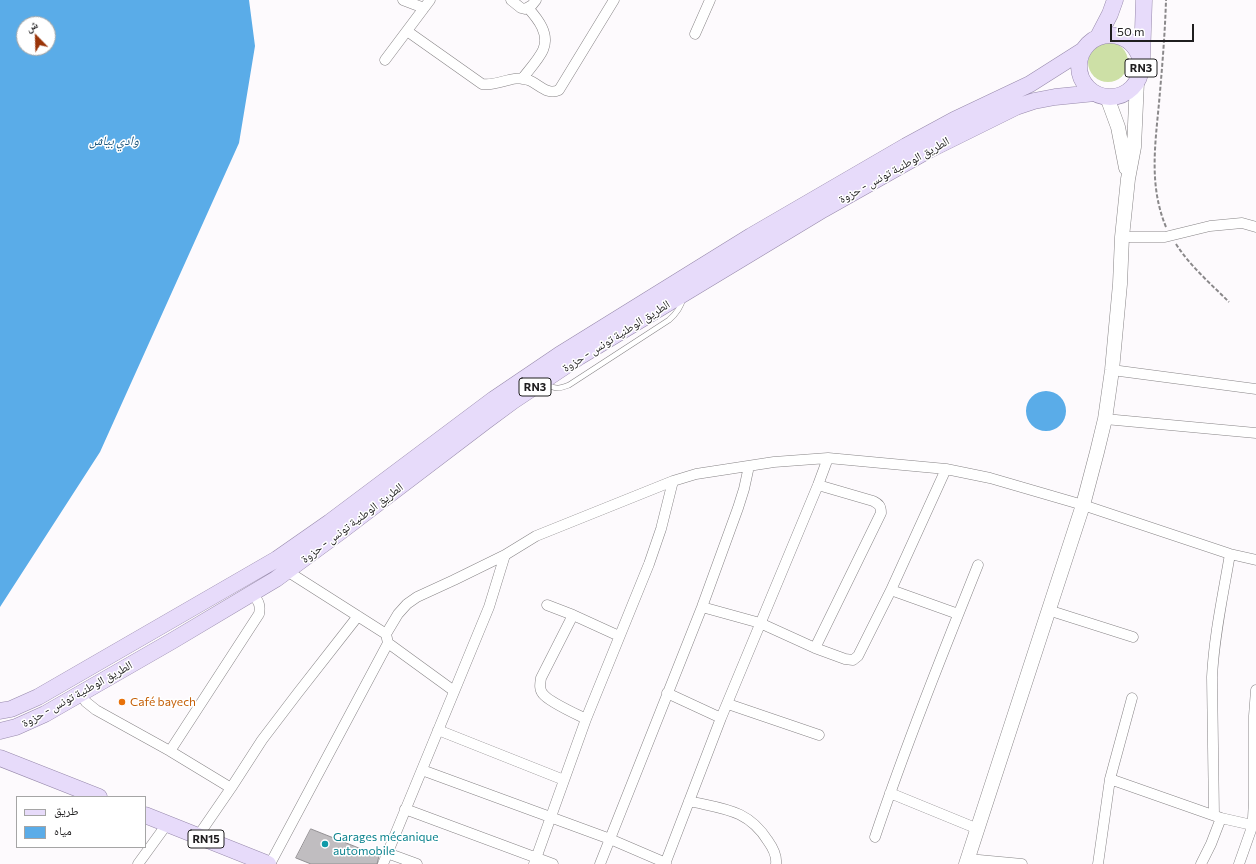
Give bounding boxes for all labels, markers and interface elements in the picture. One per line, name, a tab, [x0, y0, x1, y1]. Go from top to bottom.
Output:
north arrow	[16, 16, 56, 56]
scale bar	[1112, 16, 1196, 42]
text: ش	[24, 17, 39, 34]
text: 50 m	[1117, 24, 1145, 38]
road number: RN3	[1125, 59, 1157, 77]
water label: وادي بياش	[89, 133, 139, 149]
street label: الطريق الوطنية تونس - حزوة	[836, 134, 952, 206]
street label: الطريق الوطنية تونس - حزوة	[559, 297, 673, 375]
road number: RN3	[519, 378, 551, 396]
street label: الطريق الوطنية تونس - حزوة	[298, 480, 406, 566]
street label: الطريق الوطنية تونس - حزوة	[19, 658, 135, 730]
place label: Café bayech	[130, 695, 196, 709]
marker: Café bayech	[117, 697, 127, 707]
legend	[16, 796, 146, 848]
text: طريق	[54, 803, 79, 817]
text: مياه	[54, 823, 72, 837]
road number: RN15	[188, 830, 224, 848]
place label: Garages mécanique automobile	[333, 830, 439, 858]
marker: Garages mécanique automobile	[320, 839, 330, 849]

